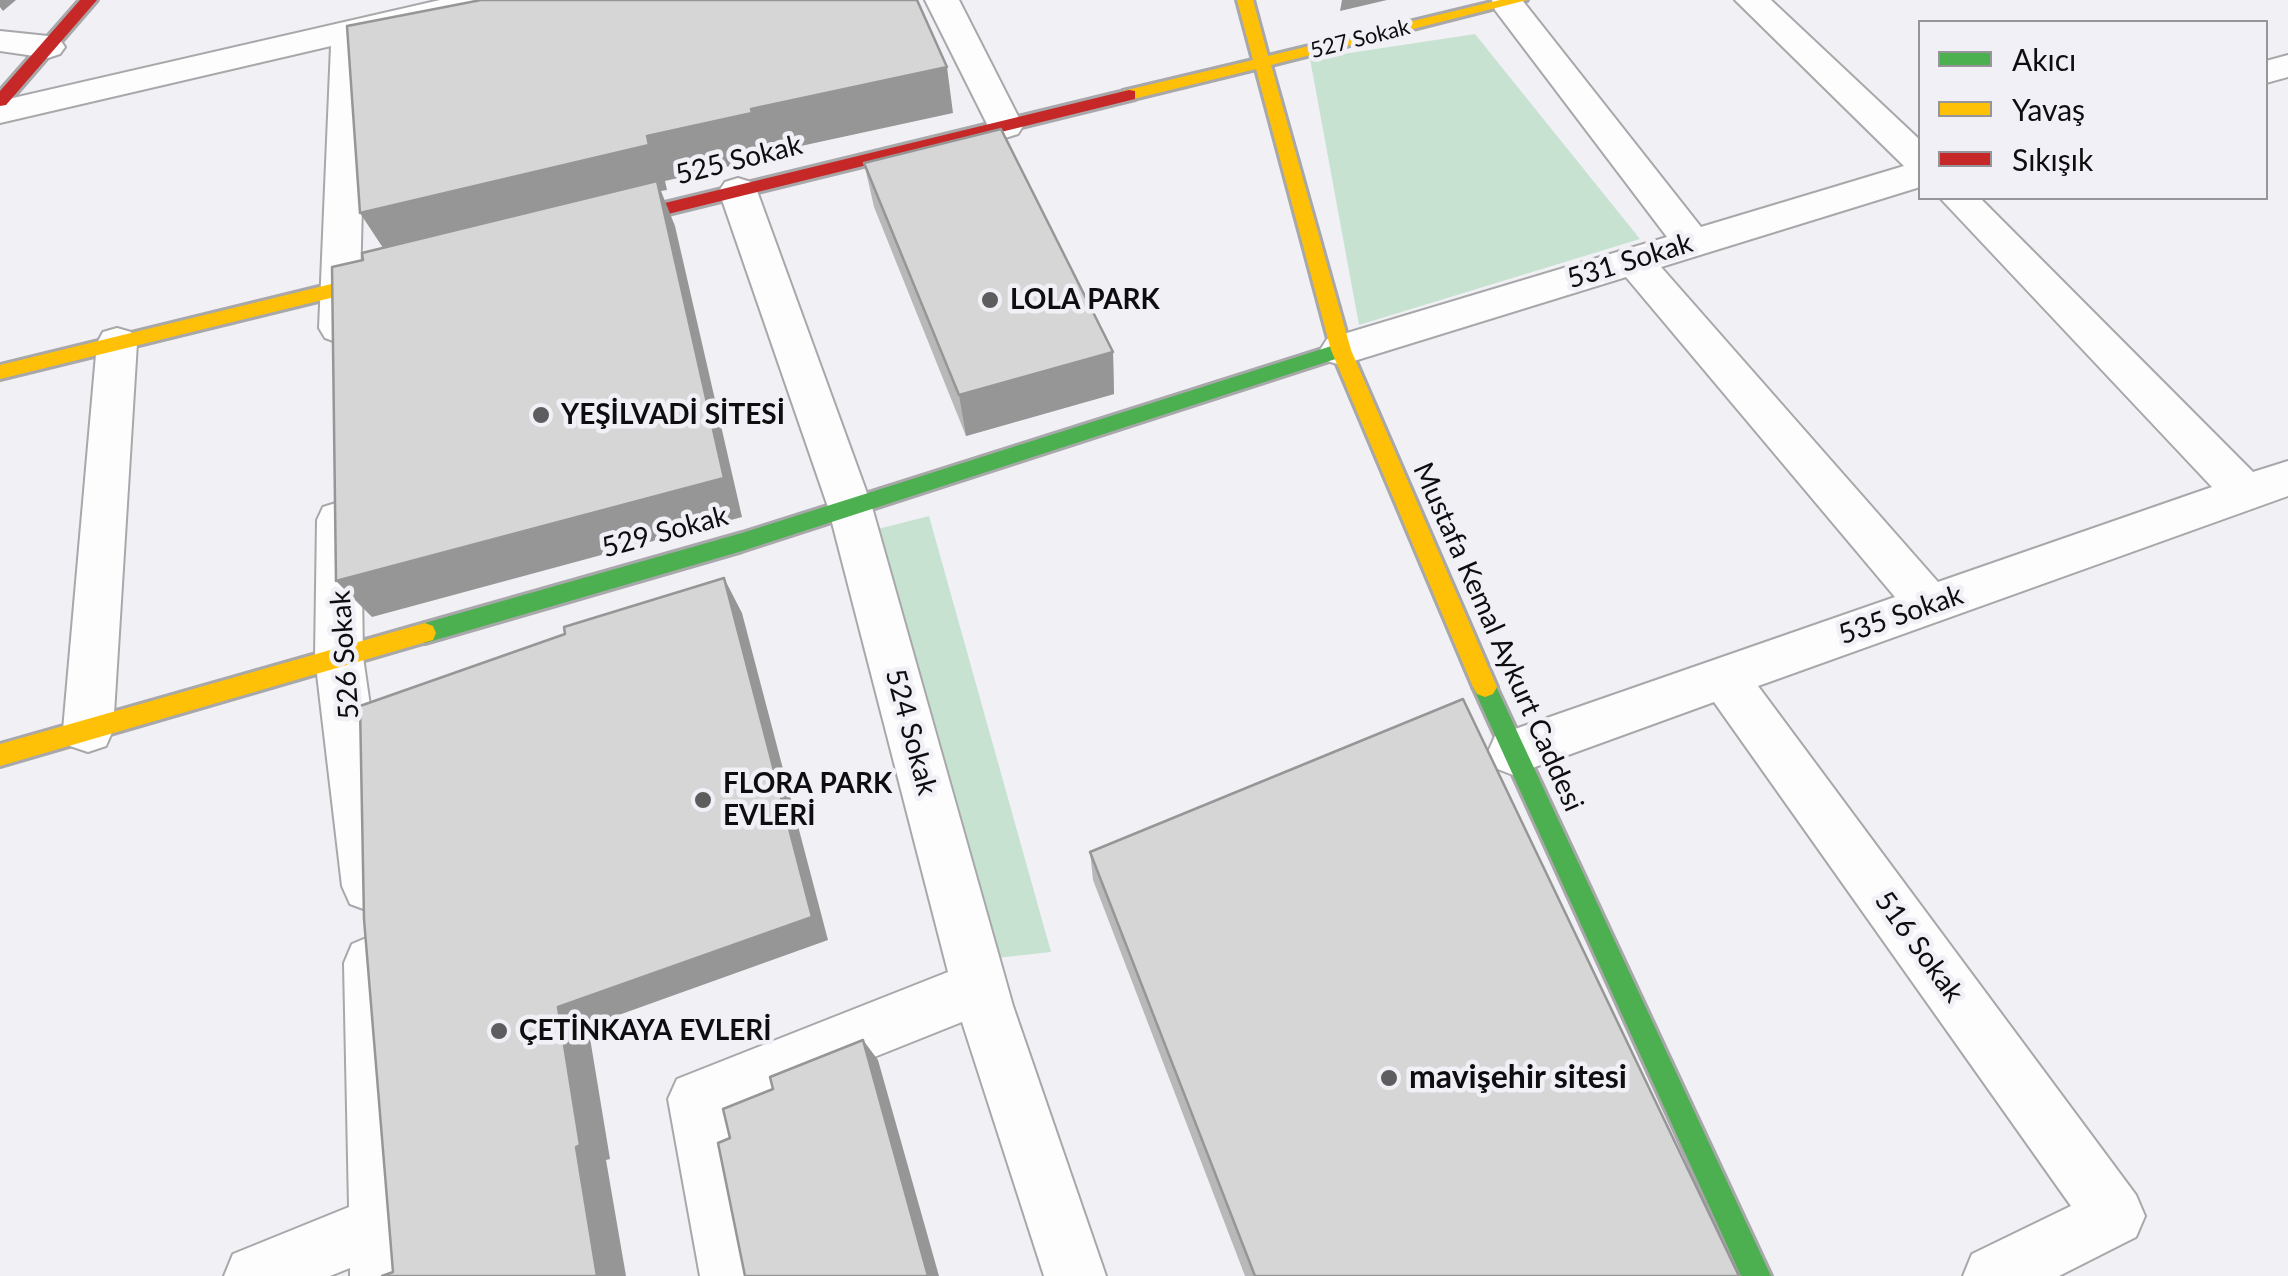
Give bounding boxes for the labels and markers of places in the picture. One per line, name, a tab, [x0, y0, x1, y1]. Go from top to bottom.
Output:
place label: LOLA PARK	[1010, 283, 1160, 317]
marker: LOLA PARK	[979, 289, 1001, 311]
place label: YEŞİLVADİ SİTESİ	[561, 398, 785, 432]
marker: YEŞİLVADİ SİTESİ	[530, 404, 552, 426]
place label: FLORA PARK EVLERİ	[723, 767, 892, 833]
marker: FLORA PARK EVLERİ	[692, 789, 714, 811]
place label: ÇETİNKAYA EVLERİ	[519, 1014, 772, 1048]
marker: ÇETİNKAYA EVLERİ	[488, 1020, 510, 1042]
place label: mavişehir sitesi	[1409, 1059, 1627, 1097]
marker: mavişehir sitesi	[1378, 1067, 1400, 1089]

